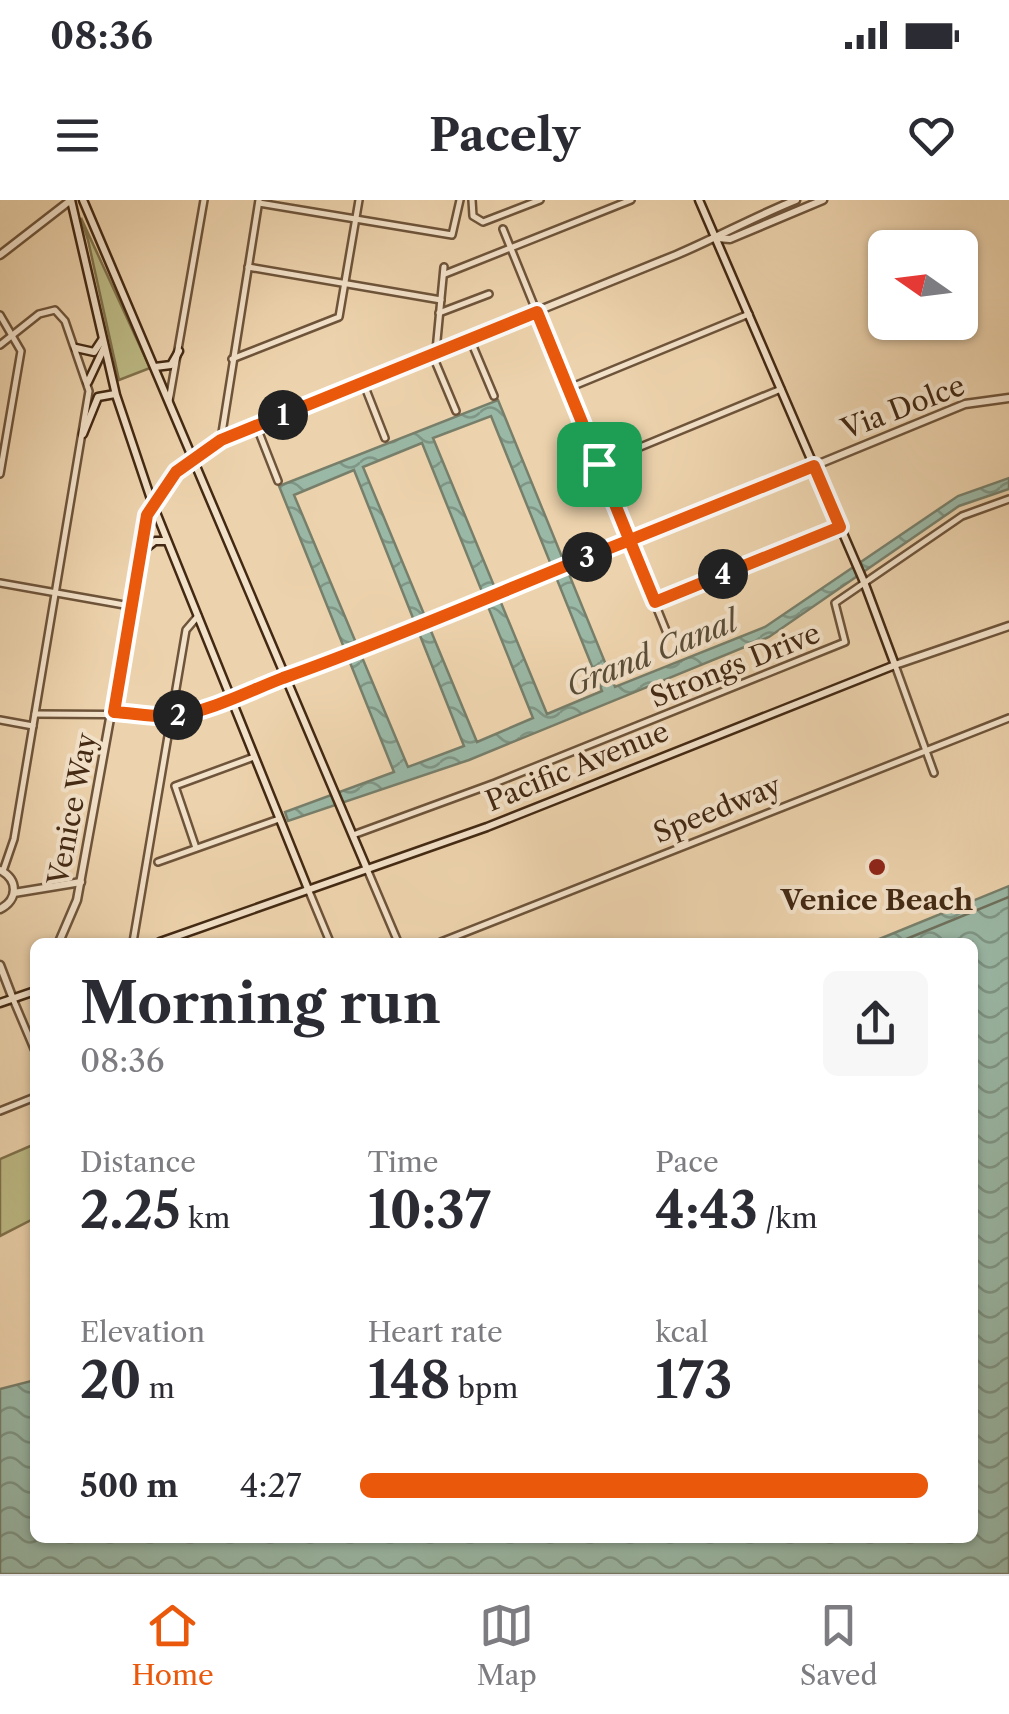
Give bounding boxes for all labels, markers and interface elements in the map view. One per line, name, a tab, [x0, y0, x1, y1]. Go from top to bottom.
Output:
text: 08:36	[50, 12, 153, 59]
text: Pacely	[429, 107, 580, 163]
icon: menu	[50, 108, 105, 163]
icon: heart	[904, 108, 959, 163]
north arrow	[868, 230, 978, 340]
map controls	[868, 230, 978, 340]
street label: Via Dolce	[836, 368, 969, 446]
pin: 1	[258, 390, 308, 440]
text: 1	[277, 398, 289, 432]
pin	[557, 422, 642, 507]
icon: arrive	[572, 437, 627, 492]
pin: 3	[562, 532, 612, 582]
text: 3	[579, 540, 595, 574]
pin: 4	[698, 549, 748, 599]
text: 4	[715, 557, 731, 591]
water label: Grand Canal	[560, 601, 746, 705]
street label: Strongs Drive	[645, 616, 825, 714]
pin: 2	[153, 690, 203, 740]
text: 2	[170, 698, 186, 732]
street label: Pacific Avenue	[481, 714, 673, 818]
street label: Venice Way	[40, 730, 103, 889]
street label: Speedway	[648, 768, 786, 850]
marker: Venice Beach	[866, 856, 888, 878]
place label: Venice Beach	[780, 883, 973, 917]
text: Morning run	[80, 970, 441, 1037]
button: share	[823, 971, 928, 1076]
text: 08:36	[80, 1041, 165, 1080]
text: Distance	[80, 1145, 196, 1179]
text: Time	[368, 1145, 438, 1179]
text: Pace	[655, 1145, 719, 1179]
text: 2.25	[80, 1179, 181, 1241]
text: 10:37	[368, 1179, 491, 1241]
text: 4:43	[655, 1179, 758, 1241]
text: km	[181, 1201, 230, 1235]
text: /km	[758, 1201, 818, 1235]
text: Elevation	[80, 1315, 205, 1349]
text: Heart rate	[368, 1315, 503, 1349]
text: kcal	[655, 1315, 708, 1349]
text: 20	[80, 1349, 141, 1411]
text: 148	[368, 1349, 451, 1411]
text: 173	[655, 1349, 732, 1411]
text: m	[141, 1371, 175, 1405]
text: bpm	[451, 1371, 518, 1405]
text: 500 m	[80, 1466, 178, 1505]
text: 4:27	[240, 1466, 302, 1505]
tab: Home	[131, 1598, 214, 1692]
tab: Map	[477, 1598, 537, 1692]
tab: Saved	[800, 1598, 878, 1692]

